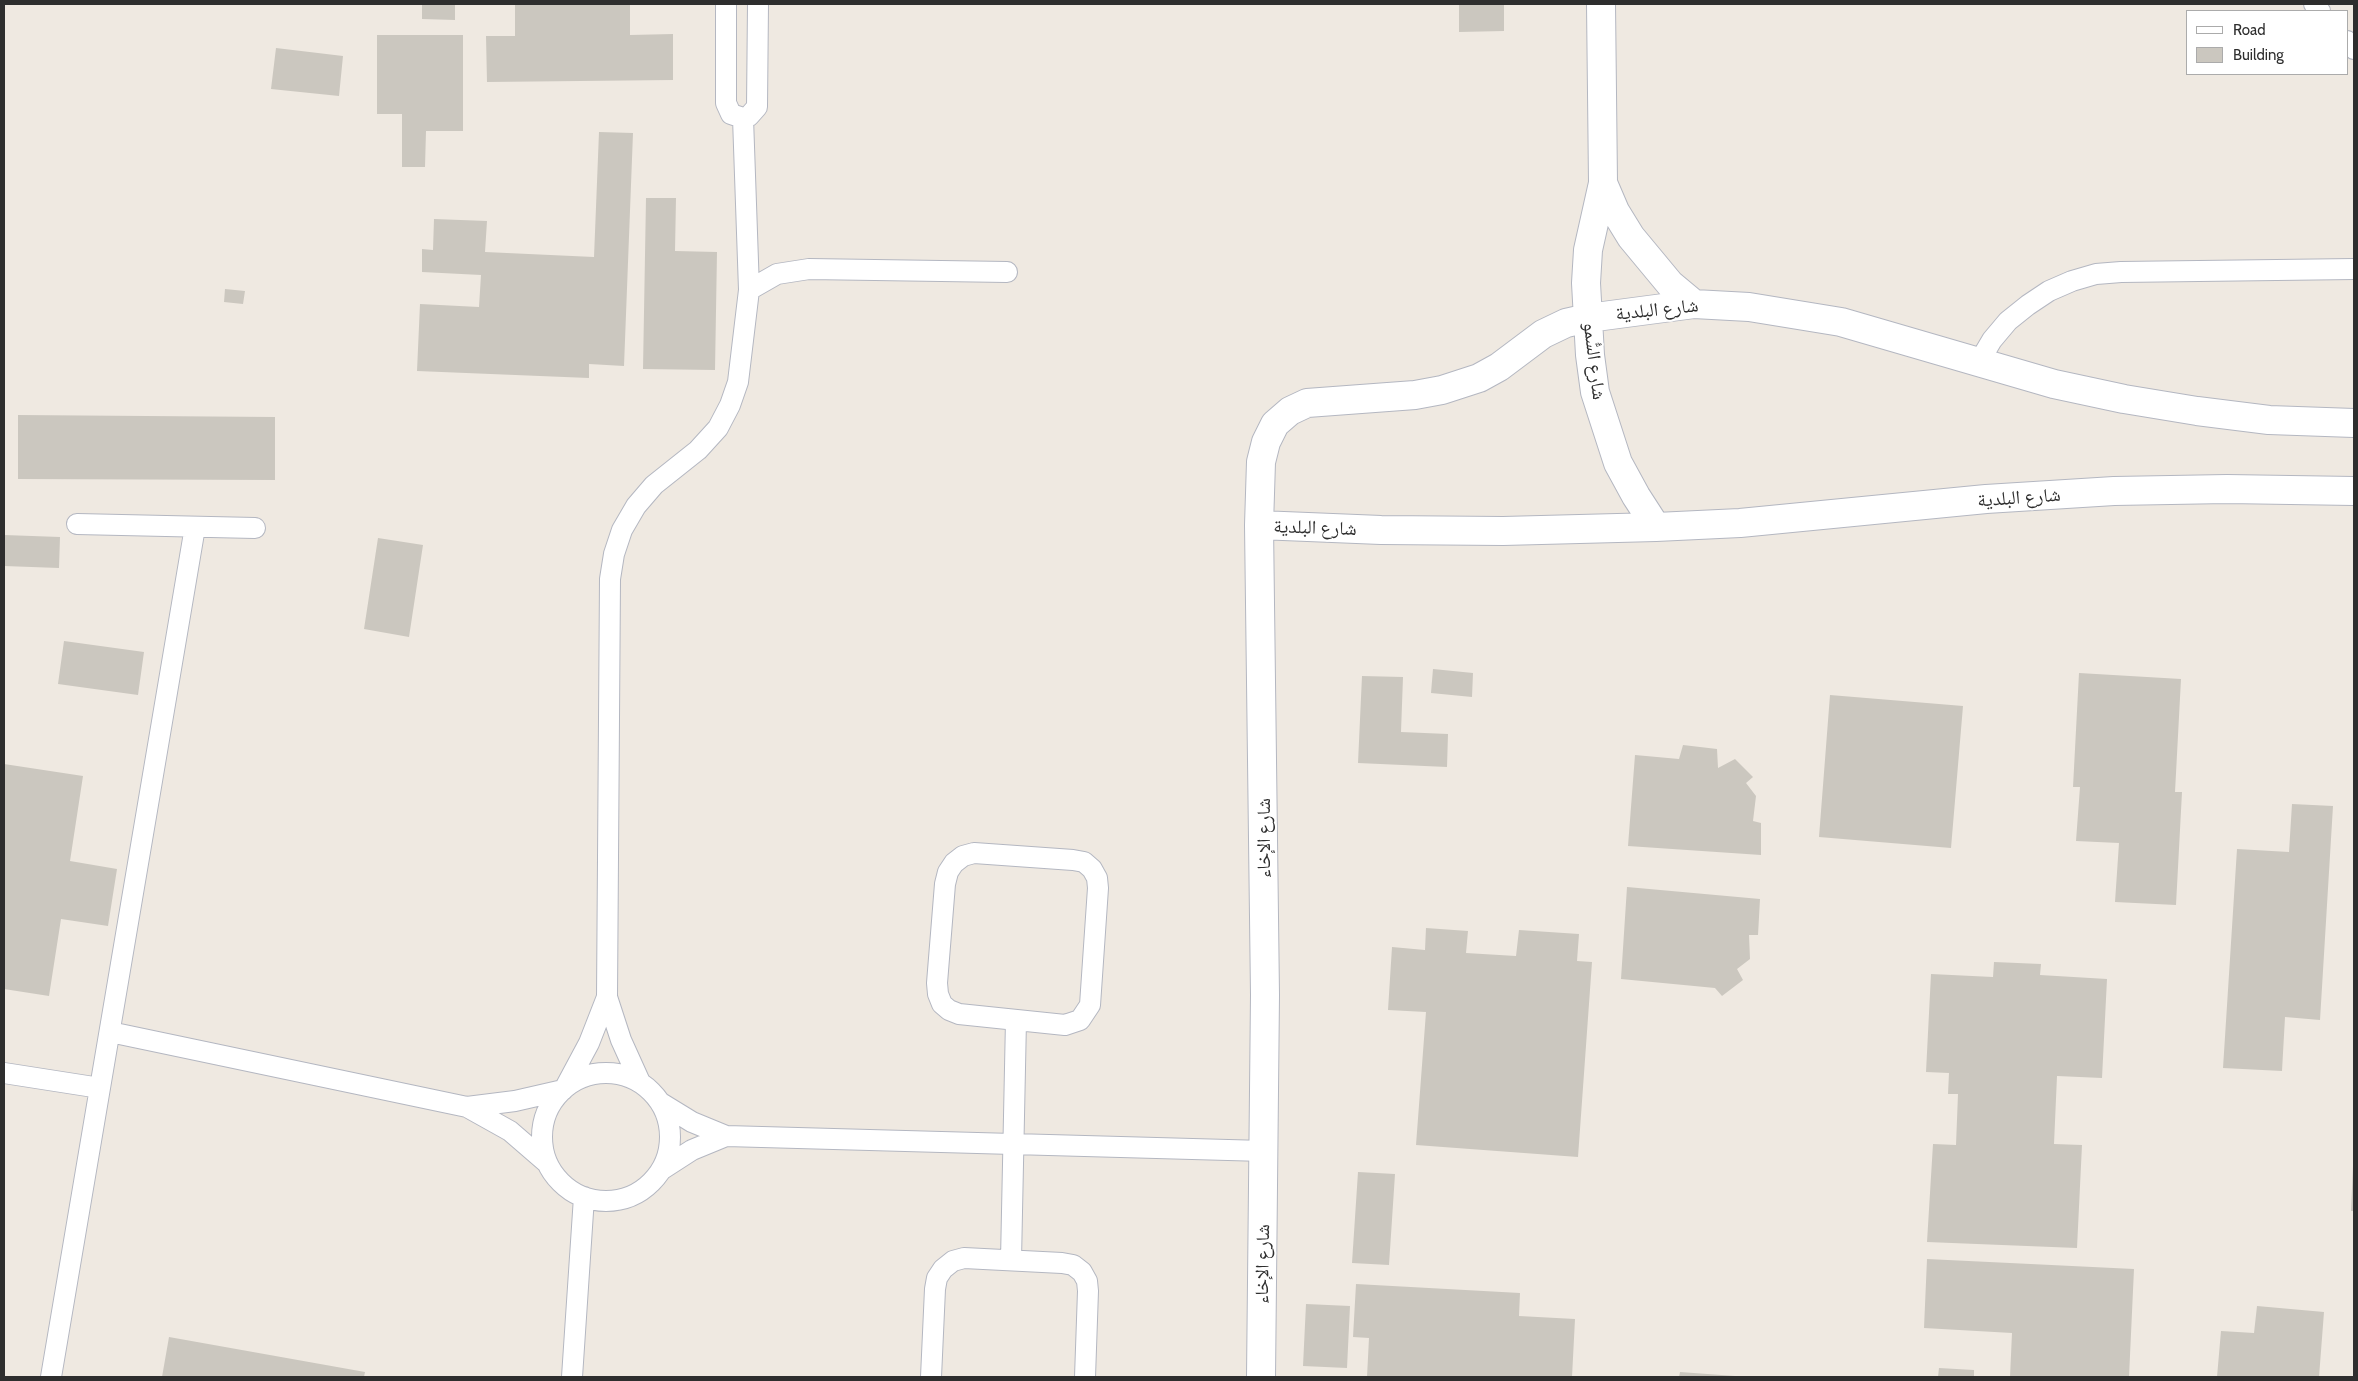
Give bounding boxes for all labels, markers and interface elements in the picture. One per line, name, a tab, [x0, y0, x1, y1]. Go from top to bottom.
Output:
legend	[2186, 10, 2348, 75]
text: Road	[2233, 21, 2266, 39]
text: Building	[2233, 46, 2284, 64]
street label: شارع البلدية	[1614, 294, 1700, 326]
street label: شارع السُّمو	[1578, 321, 1610, 401]
street label: شارع البلدية	[1977, 484, 2061, 512]
street label: شارع البلدية	[1273, 515, 1357, 541]
street label: شارع الإخاء	[1253, 798, 1275, 878]
street label: شارع الإخاء	[1251, 1224, 1275, 1304]

